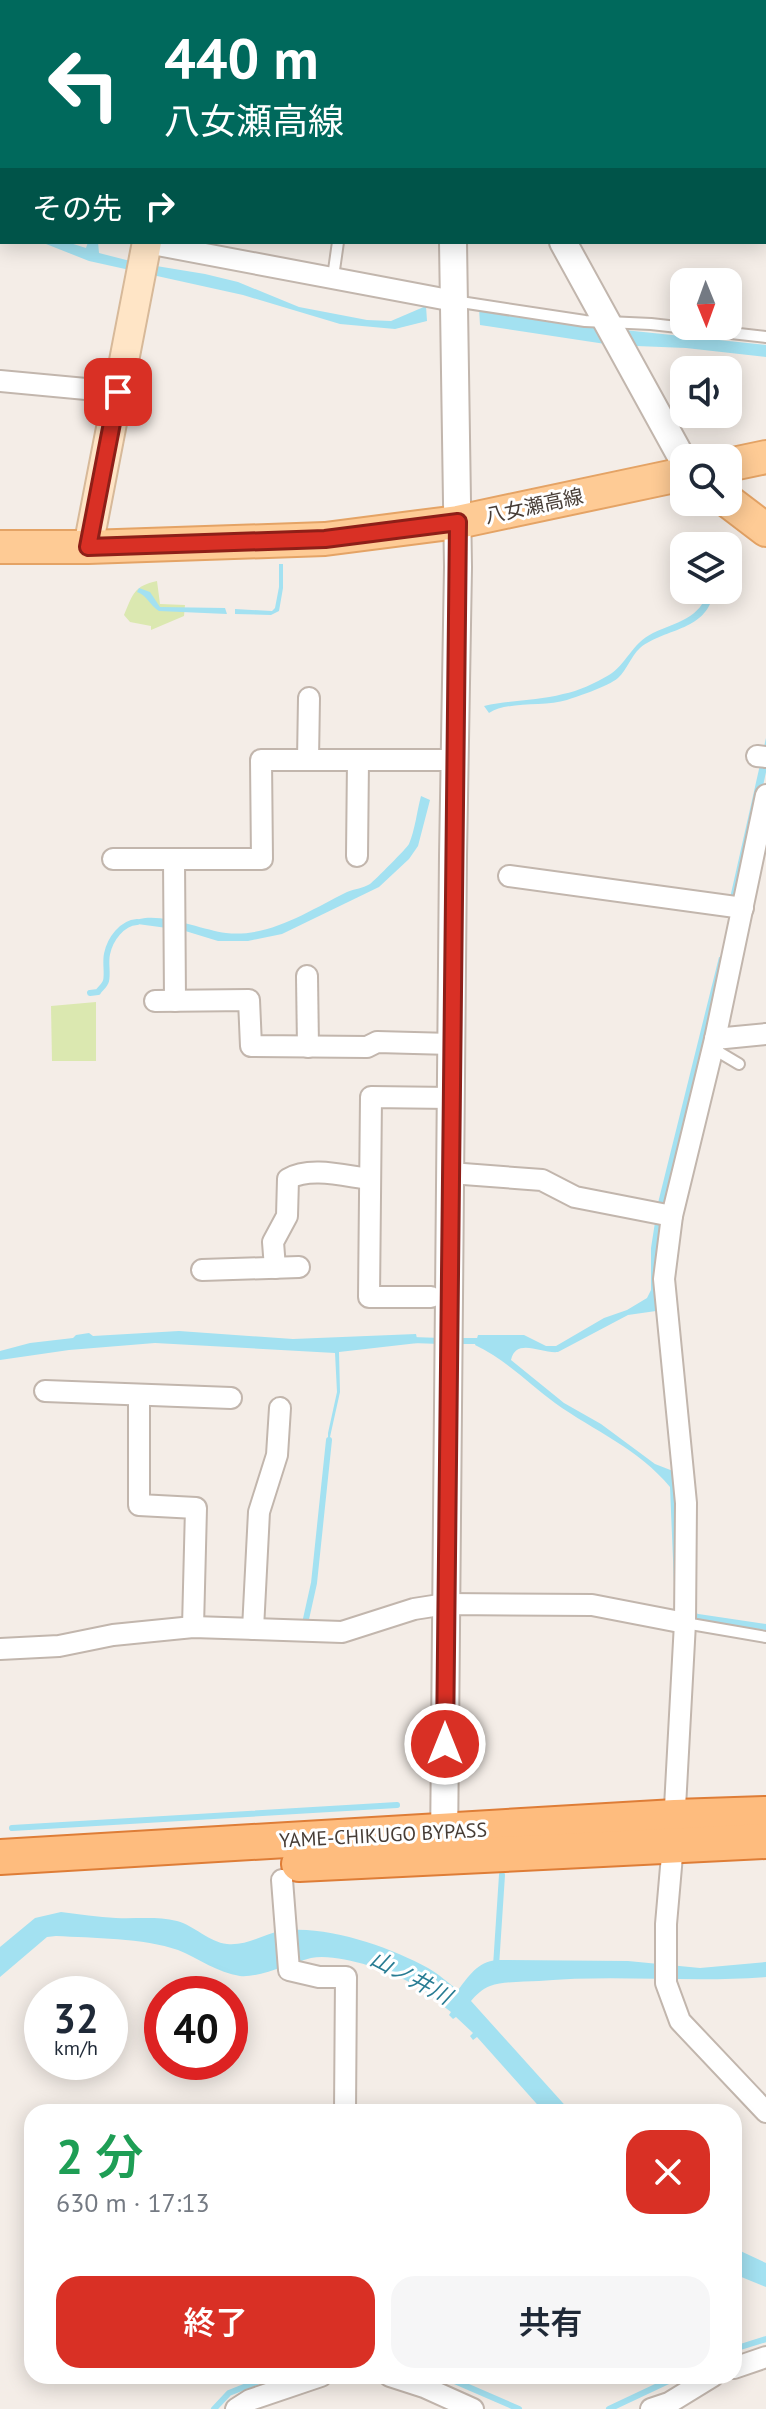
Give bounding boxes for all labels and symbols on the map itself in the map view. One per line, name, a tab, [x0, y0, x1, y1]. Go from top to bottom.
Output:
north arrow	[670, 268, 742, 340]
pin	[84, 358, 152, 426]
street label: 八女瀬高線	[482, 483, 586, 529]
position arrow	[403, 1702, 487, 1786]
street label: YAME-CHIKUGO BYPASS	[278, 1817, 488, 1853]
water label: 山ノ井川	[366, 1944, 458, 2011]
speed limit sign: 40	[144, 1976, 248, 2080]

